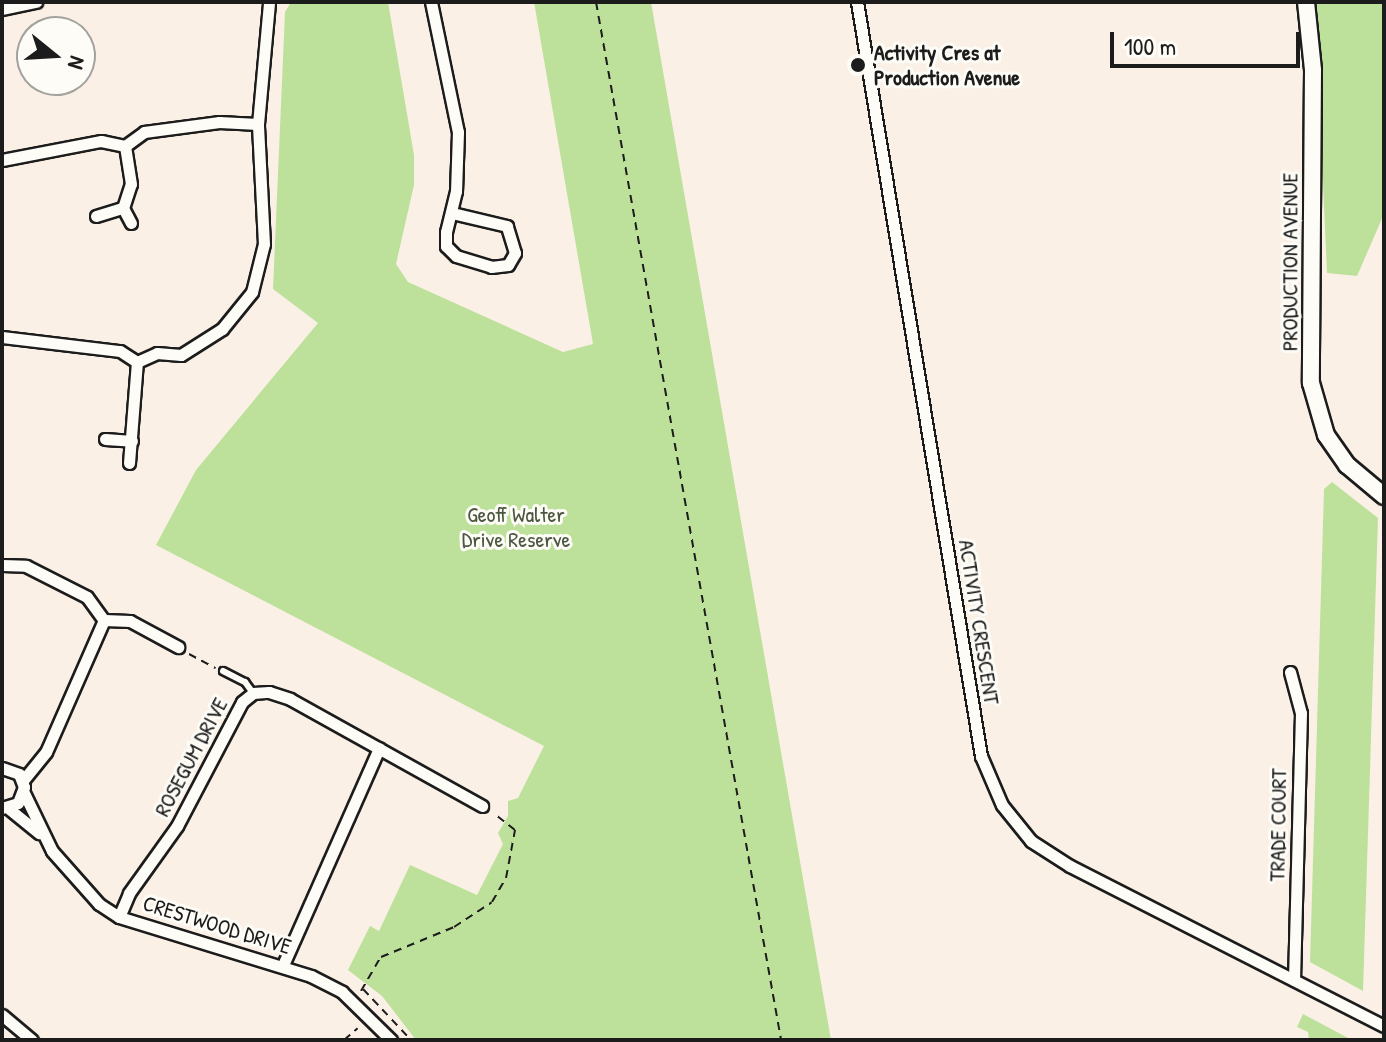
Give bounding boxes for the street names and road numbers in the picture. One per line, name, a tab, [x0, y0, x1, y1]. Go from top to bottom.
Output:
street label: PRODUCTION AVENUE	[1277, 173, 1303, 351]
street label: ACTIVITY CRESCENT	[953, 538, 1005, 706]
street label: ROSEGUM DRIVE	[149, 693, 233, 821]
street label: TRADE COURT	[1264, 768, 1292, 882]
street label: CRESTWOOD DRIVE	[140, 890, 294, 960]

